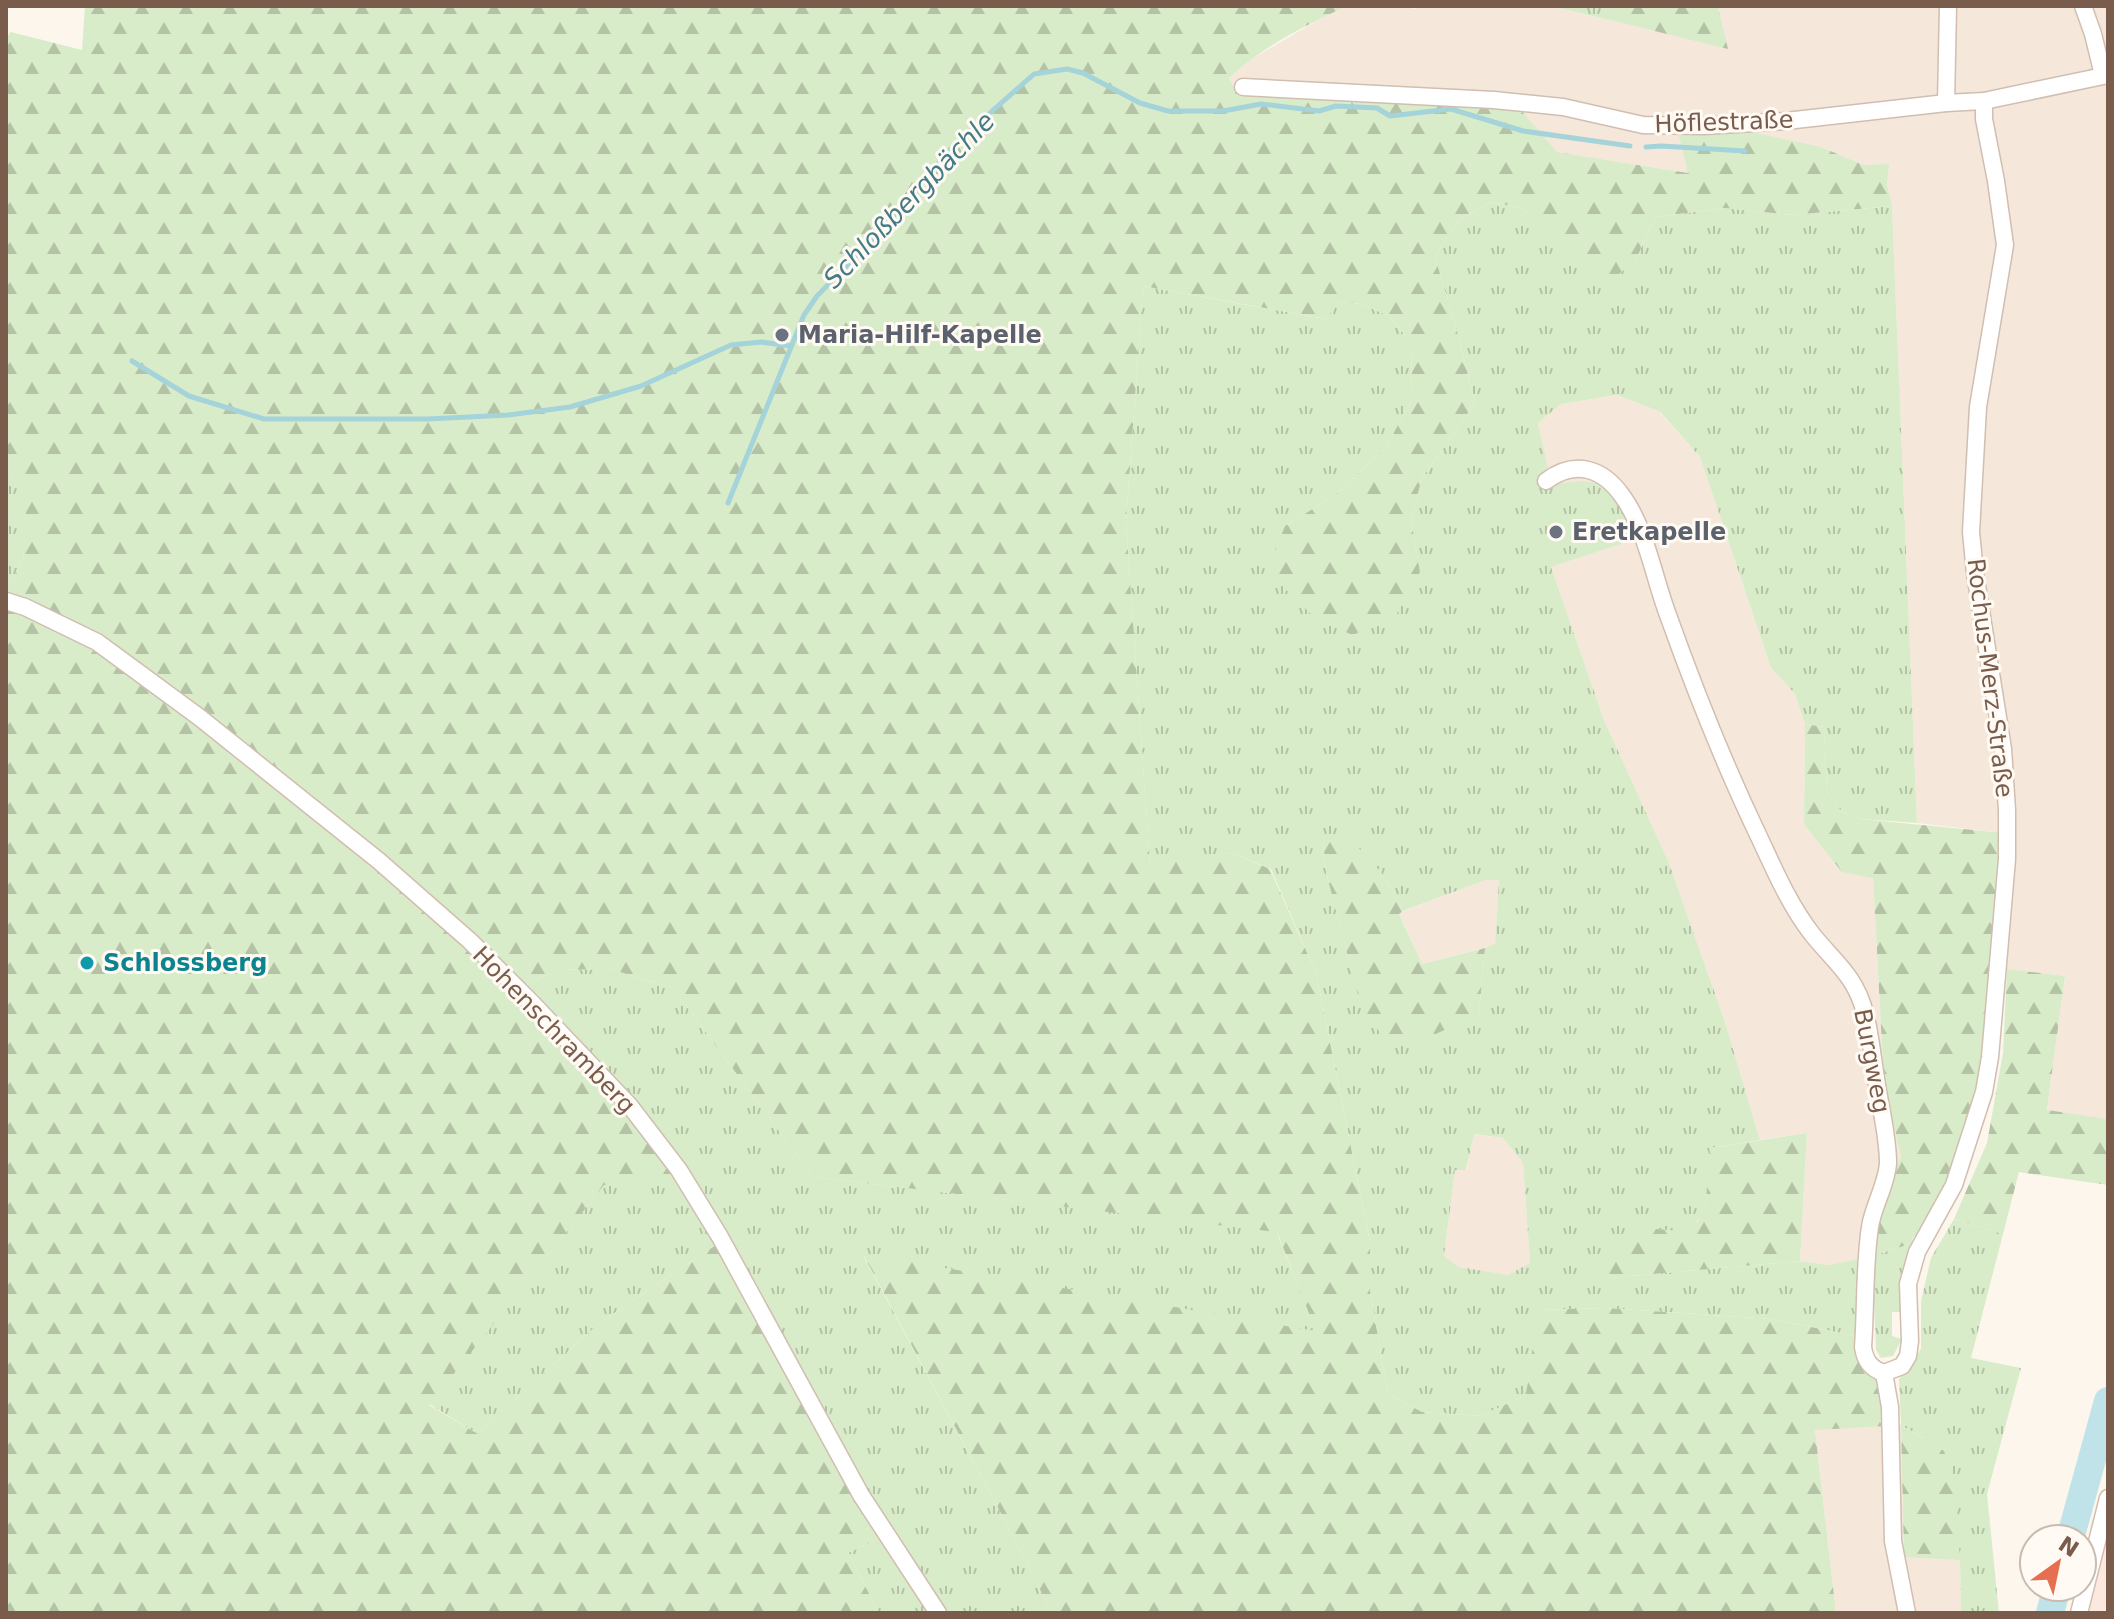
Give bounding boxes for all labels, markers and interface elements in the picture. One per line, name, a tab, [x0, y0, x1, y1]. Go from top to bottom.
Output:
water label: Schloßbergbächle	[817, 106, 1001, 294]
street label: Höflestraße	[1654, 106, 1794, 138]
place label: Maria-Hilf-Kapelle	[798, 321, 1042, 349]
marker: Maria-Hilf-Kapelle	[773, 326, 791, 344]
place label: Eretkapelle	[1572, 518, 1726, 546]
marker: Eretkapelle	[1547, 523, 1565, 541]
street label: Rochus-Merz-Straße	[1961, 557, 2019, 799]
street label: Hohenschramberg	[467, 941, 641, 1119]
place label: Schlossberg	[103, 949, 267, 977]
marker: Schlossberg	[78, 954, 96, 972]
street label: Burgweg	[1848, 1006, 1896, 1116]
north arrow	[2018, 1523, 2098, 1603]
text: N	[2054, 1531, 2083, 1562]

